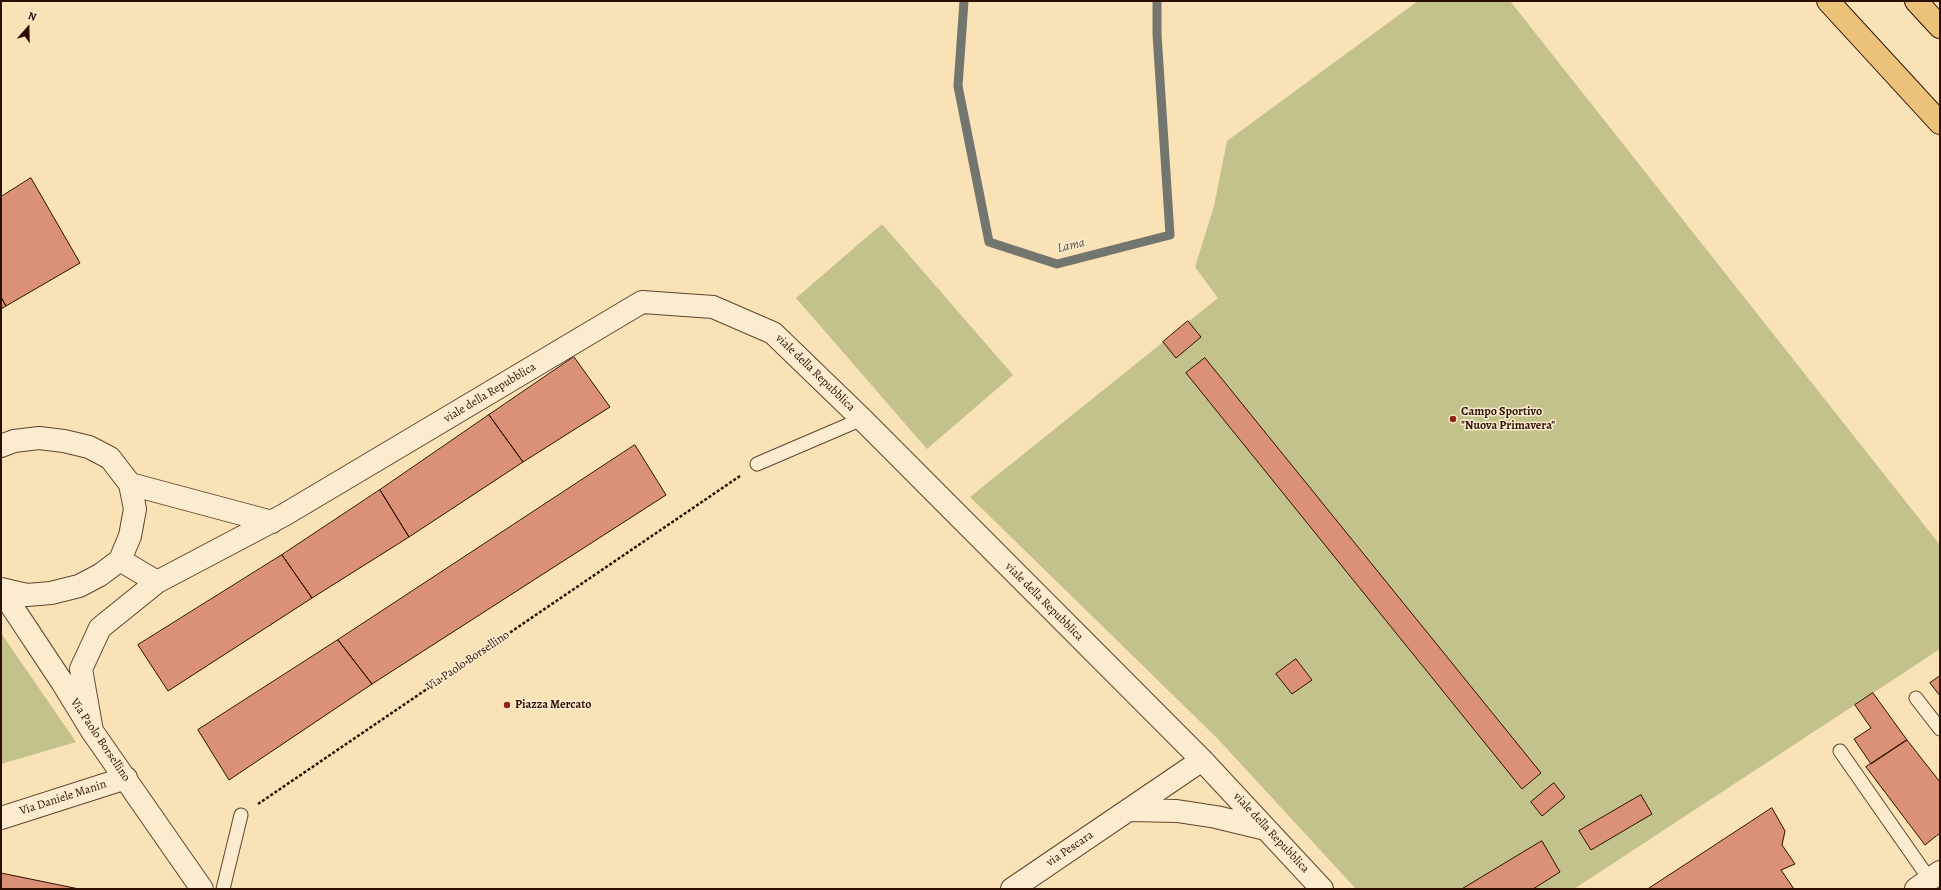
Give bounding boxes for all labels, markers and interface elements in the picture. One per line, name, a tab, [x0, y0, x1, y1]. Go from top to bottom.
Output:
north arrow	[8, 8, 48, 48]
text: N	[26, 8, 39, 25]
water label: Lama	[1056, 235, 1086, 257]
street label: viale della Repubblica	[772, 331, 858, 415]
street label: viale della Repubblica	[441, 360, 539, 426]
place label: Campo Sportivo "Nuova Primavera"	[1461, 405, 1555, 433]
marker: Campo Sportivo "Nuova Primavera"	[1448, 414, 1458, 424]
street label: viale della Repubblica	[1002, 560, 1086, 644]
street label: Via Paolo Borsellino	[424, 628, 512, 694]
street label: Via Paolo Borsellino	[67, 696, 133, 784]
place label: Piazza Mercato	[515, 698, 591, 712]
marker: Piazza Mercato	[502, 700, 512, 710]
street label: Via Daniele Manin	[18, 777, 108, 819]
street label: viale della Repubblica	[1230, 790, 1312, 876]
street label: via Pescara	[1044, 828, 1096, 870]

